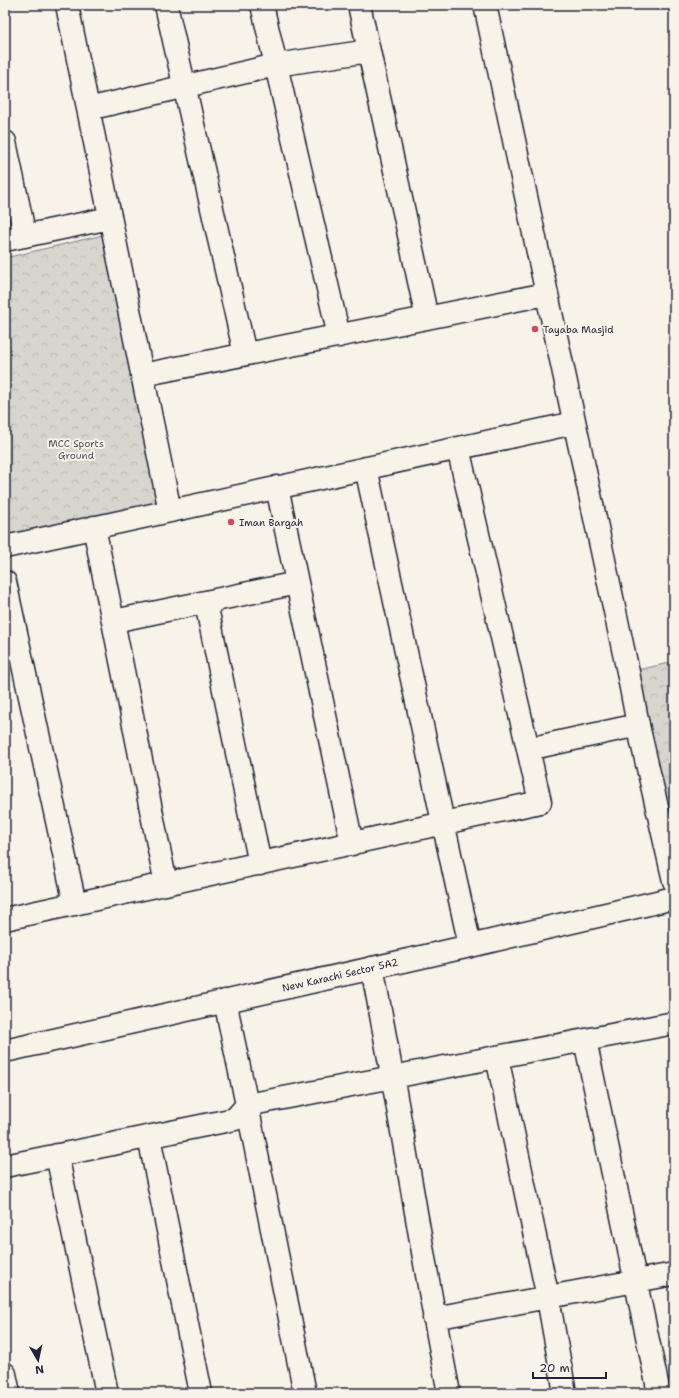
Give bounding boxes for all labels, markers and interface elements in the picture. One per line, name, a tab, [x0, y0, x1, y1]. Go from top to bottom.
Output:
place label: Tayaba Masjid	[543, 323, 614, 336]
marker: Tayaba Masjid	[530, 324, 540, 334]
park label: MCC Sports Ground	[48, 437, 104, 462]
place label: Iman Bargah	[239, 516, 303, 529]
marker: Iman Bargah	[226, 517, 236, 527]
street label: New Karachi Sector 5A2	[281, 955, 399, 995]
north arrow	[18, 1340, 58, 1380]
scale bar	[533, 1354, 606, 1380]
text: 20 m	[539, 1360, 570, 1376]
text: N	[34, 1361, 45, 1378]

